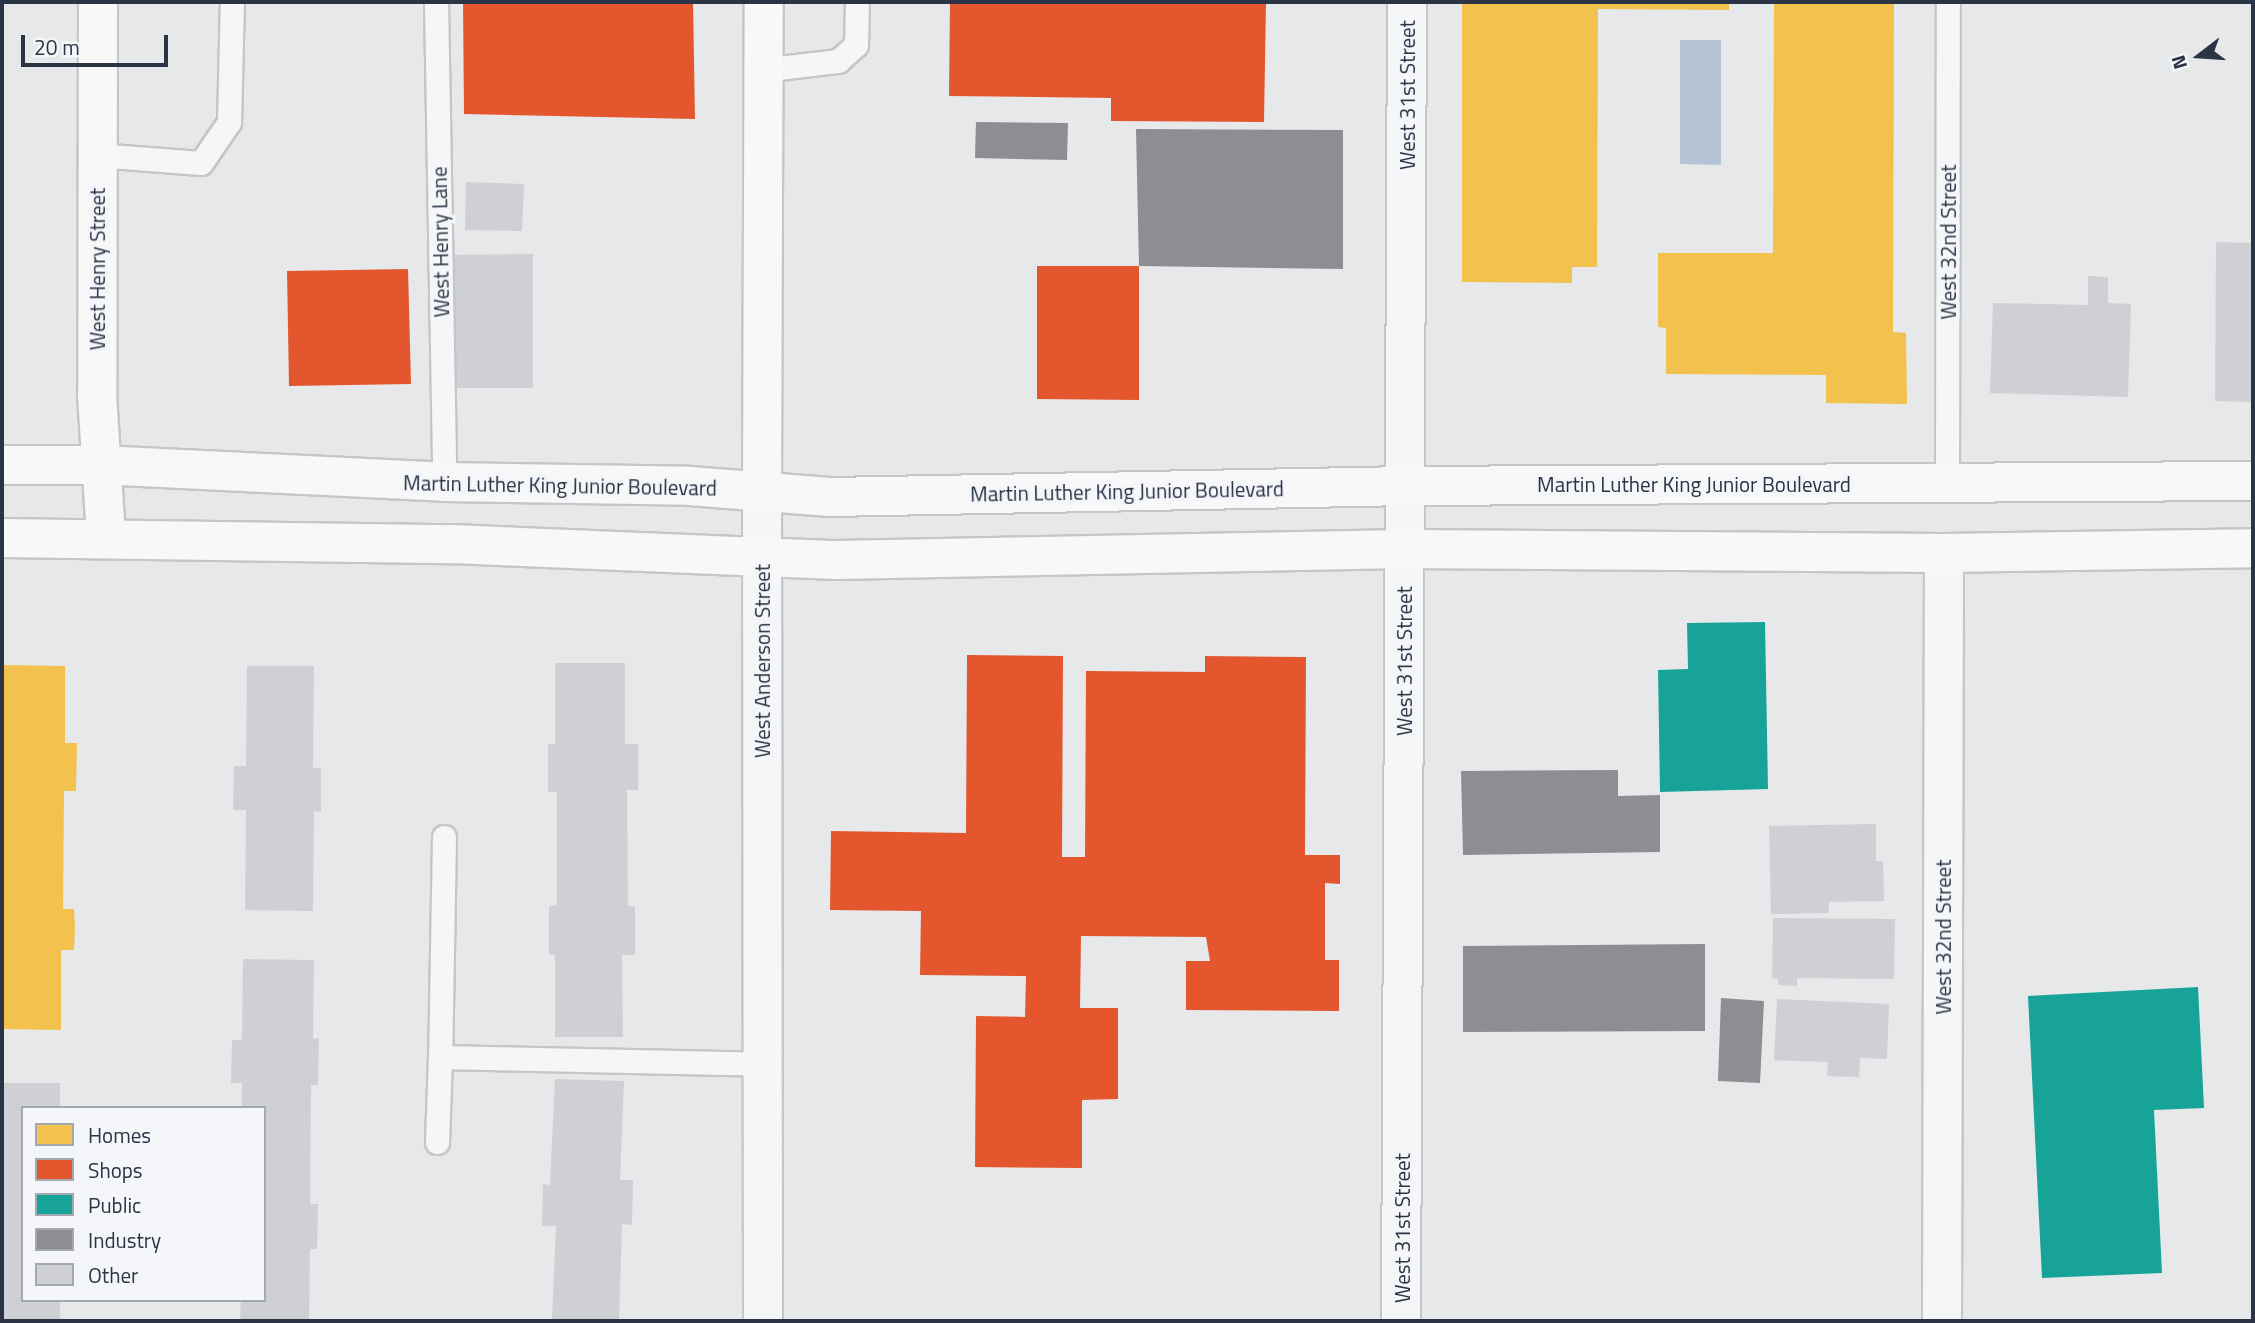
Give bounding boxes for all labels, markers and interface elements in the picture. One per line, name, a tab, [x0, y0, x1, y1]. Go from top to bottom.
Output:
street label: West 31st Street	[1394, 20, 1420, 170]
scale bar	[24, 21, 172, 65]
north arrow	[2164, 21, 2234, 91]
text: 20 m	[34, 31, 80, 63]
text: N	[2163, 52, 2194, 73]
street label: West 32nd Street	[1935, 164, 1961, 320]
street label: West Henry Lane	[426, 166, 454, 318]
street label: West Henry Street	[84, 188, 110, 350]
street label: Martin Luther King Junior Boulevard	[403, 470, 717, 500]
street label: Martin Luther King Junior Boulevard	[1537, 471, 1851, 497]
street label: Martin Luther King Junior Boulevard	[970, 476, 1284, 506]
street label: West Anderson Street	[749, 564, 775, 758]
street label: West 31st Street	[1391, 586, 1417, 736]
street label: West 32nd Street	[1930, 859, 1956, 1015]
legend	[21, 1106, 266, 1302]
text: Homes	[88, 1119, 151, 1151]
street label: West 31st Street	[1389, 1153, 1415, 1303]
text: Shops	[88, 1154, 143, 1186]
text: Public	[88, 1189, 141, 1221]
text: Industry	[88, 1224, 161, 1256]
text: Other	[88, 1259, 138, 1291]

